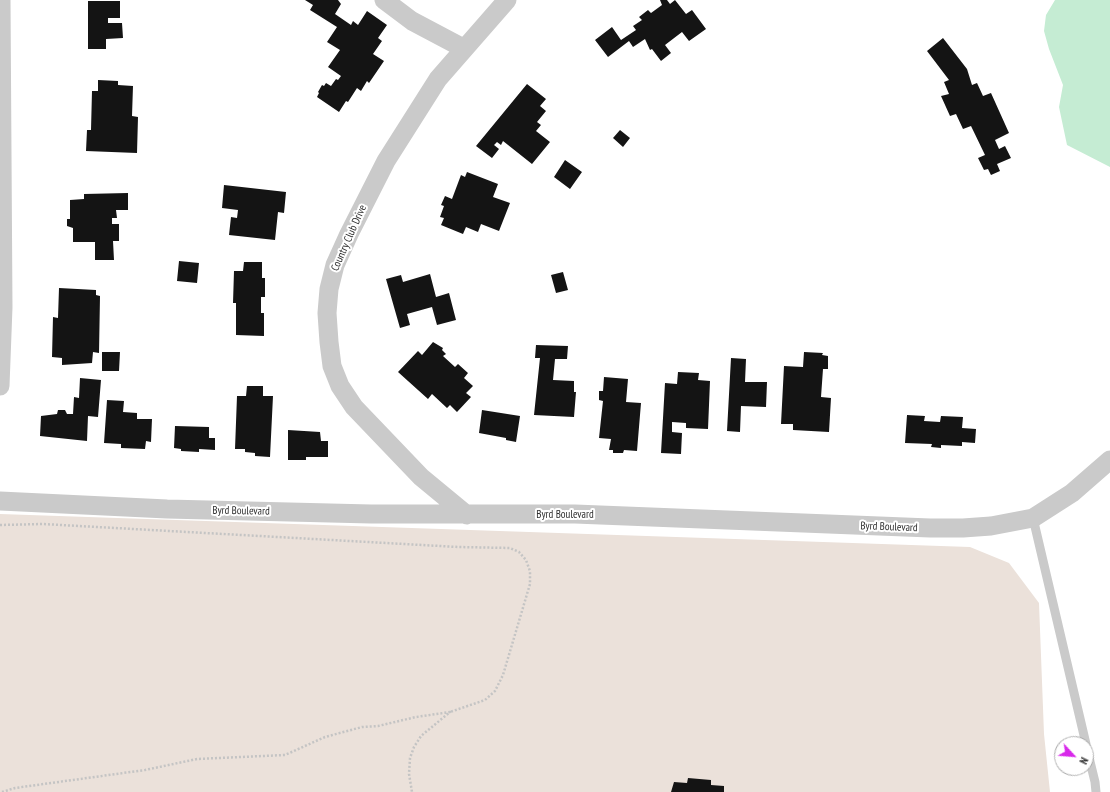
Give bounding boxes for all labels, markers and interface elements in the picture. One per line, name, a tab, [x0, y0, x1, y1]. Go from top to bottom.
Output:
street label: Country Club Drive	[329, 203, 369, 273]
street label: Byrd Boulevard	[212, 504, 270, 518]
street label: Byrd Boulevard	[536, 508, 594, 522]
street label: Byrd Boulevard	[860, 519, 918, 535]
north arrow	[1054, 736, 1094, 776]
text: N	[1076, 755, 1091, 767]

